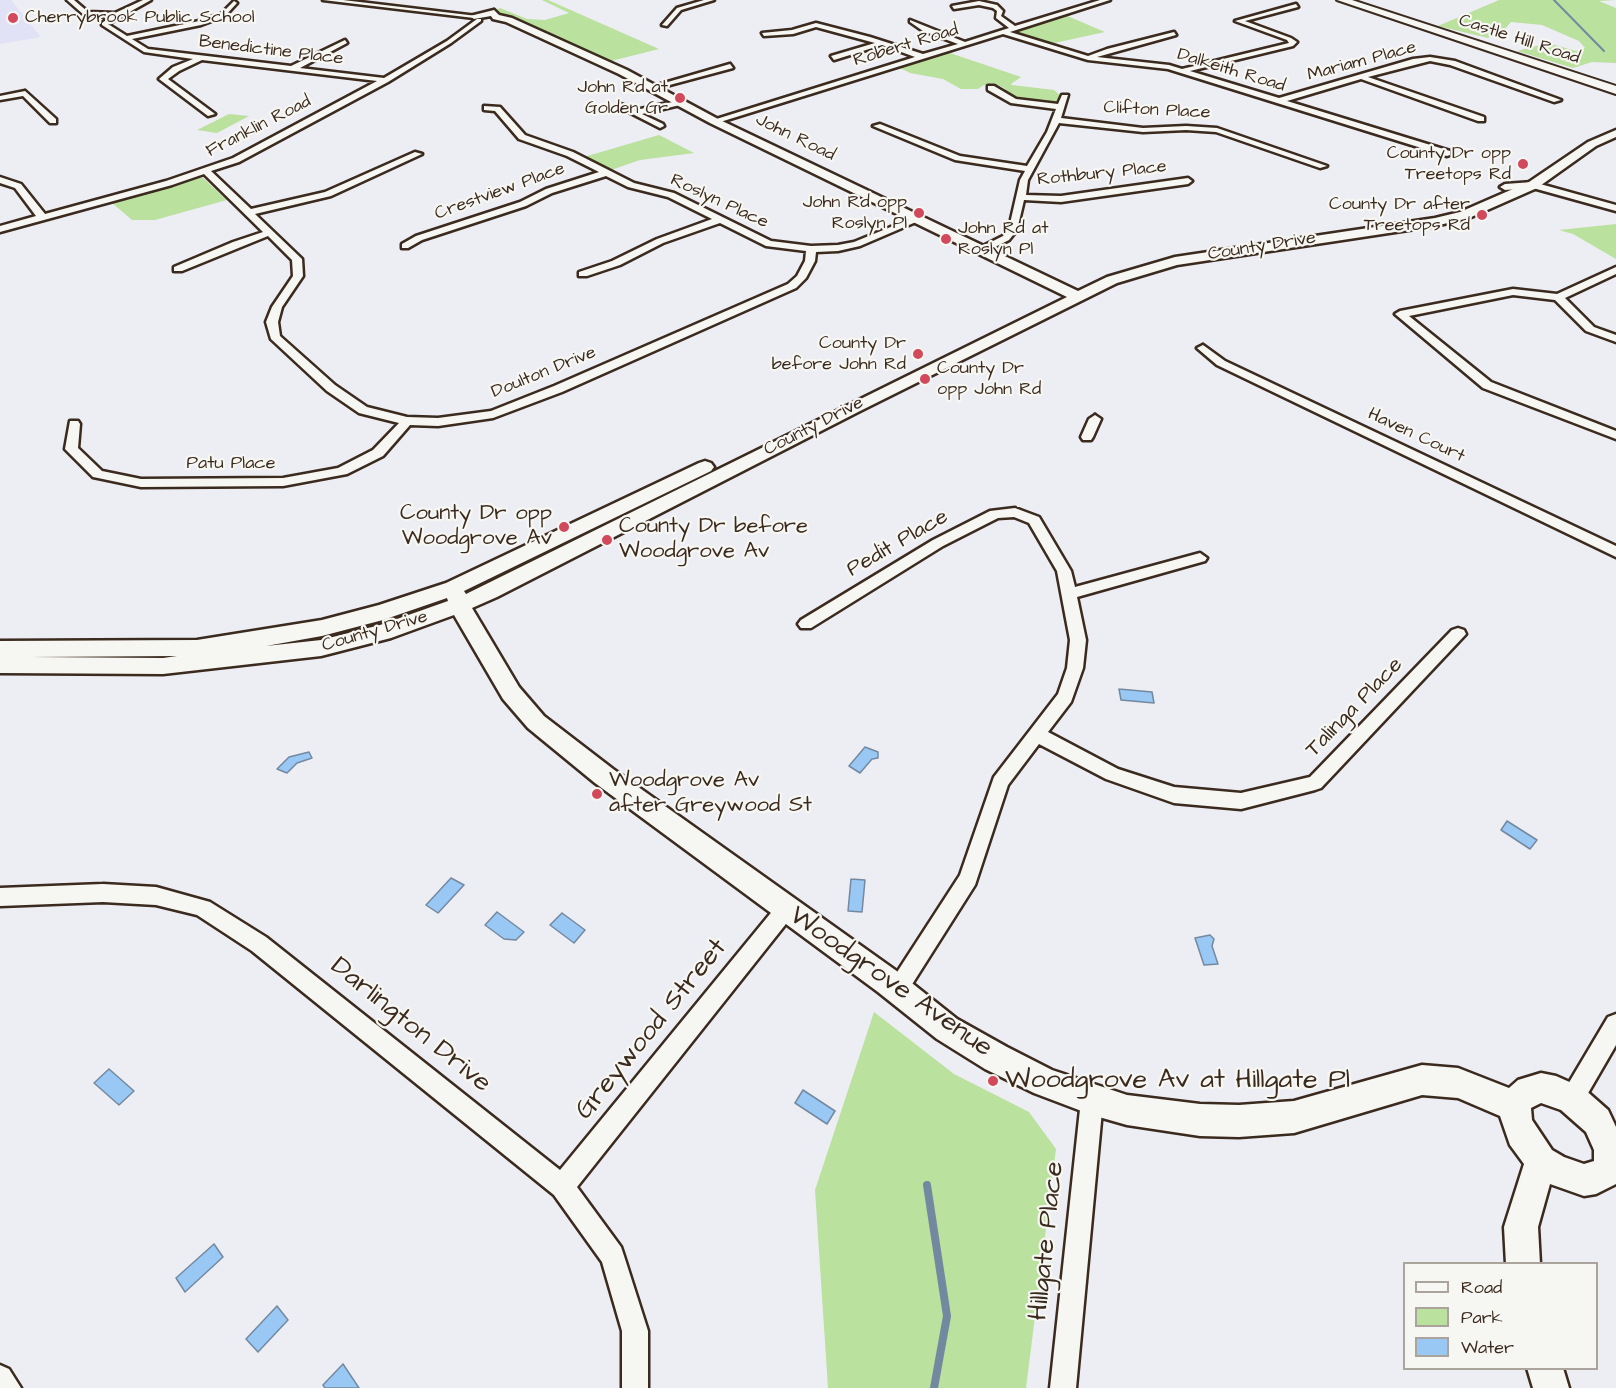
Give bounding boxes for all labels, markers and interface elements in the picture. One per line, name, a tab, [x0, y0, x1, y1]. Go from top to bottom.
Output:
place label: Cherrybrook Public School	[25, 7, 255, 29]
street label: Castle Hill Road	[1456, 10, 1582, 70]
marker: Cherrybrook Public School	[6, 11, 20, 25]
street label: Robert Road	[851, 20, 961, 72]
street label: Benedictine Place	[198, 31, 344, 71]
street label: Mariam Place	[1305, 37, 1419, 87]
street label: Dalkeith Road	[1174, 44, 1288, 98]
place label: John Rd at Golden Gr	[578, 77, 668, 119]
street label: Franklin Road	[203, 91, 315, 163]
marker: John Rd at Golden Gr	[673, 91, 687, 105]
street label: Clifton Place	[1103, 97, 1211, 125]
street label: John Road	[752, 109, 838, 167]
place label: County Dr opp Treetops Rd	[1387, 143, 1511, 186]
street label: Rothbury Place	[1036, 156, 1168, 192]
marker: County Dr opp Treetops Rd	[1516, 157, 1530, 171]
street label: Crestview Place	[432, 158, 568, 226]
street label: Roslyn Place	[667, 170, 771, 234]
place label: John Rd opp Roslyn Pl	[803, 192, 907, 234]
place label: County Dr after Treetops Rd	[1329, 194, 1470, 236]
marker: John Rd opp Roslyn Pl	[912, 206, 926, 220]
marker: County Dr after Treetops Rd	[1475, 208, 1489, 222]
place label: John Rd at Roslyn Pl	[958, 218, 1048, 260]
street label: County Drive	[1207, 228, 1317, 266]
marker: John Rd at Roslyn Pl	[939, 232, 953, 246]
place label: County Dr before John Rd	[772, 333, 906, 376]
street label: Doulton Drive	[489, 342, 599, 404]
marker: County Dr before John Rd	[911, 347, 925, 361]
place label: County Dr opp John Rd	[937, 358, 1041, 400]
marker: County Dr opp John Rd	[918, 372, 932, 386]
street label: County Drive	[761, 393, 867, 461]
street label: Haven Court	[1364, 404, 1468, 468]
street label: Patu Place	[187, 453, 275, 475]
place label: County Dr opp Woodgrove Av	[400, 501, 552, 552]
street label: Pedit Place	[843, 504, 953, 584]
place label: County Dr before Woodgrove Av	[619, 514, 808, 566]
marker: County Dr opp Woodgrove Av	[557, 520, 571, 534]
marker: County Dr before Woodgrove Av	[600, 533, 614, 547]
street label: County Drive	[320, 607, 430, 657]
street label: Talinga Place	[1301, 653, 1409, 763]
place label: Woodgrove Av after Greywood St	[609, 768, 812, 819]
marker: Woodgrove Av after Greywood St	[590, 787, 604, 801]
street label: Woodgrove Avenue	[782, 901, 998, 1065]
street label: Greywood Street	[569, 933, 735, 1127]
street label: Darlington Drive	[323, 951, 497, 1101]
place label: Woodgrove Av at Hillgate Pl	[1005, 1065, 1350, 1097]
marker: Woodgrove Av at Hillgate Pl	[986, 1074, 1000, 1088]
street label: Hillgate Place	[1024, 1160, 1072, 1322]
legend	[1403, 1262, 1598, 1370]
text: Road	[1461, 1275, 1502, 1300]
text: Park	[1461, 1305, 1503, 1330]
text: Water	[1461, 1335, 1514, 1360]

